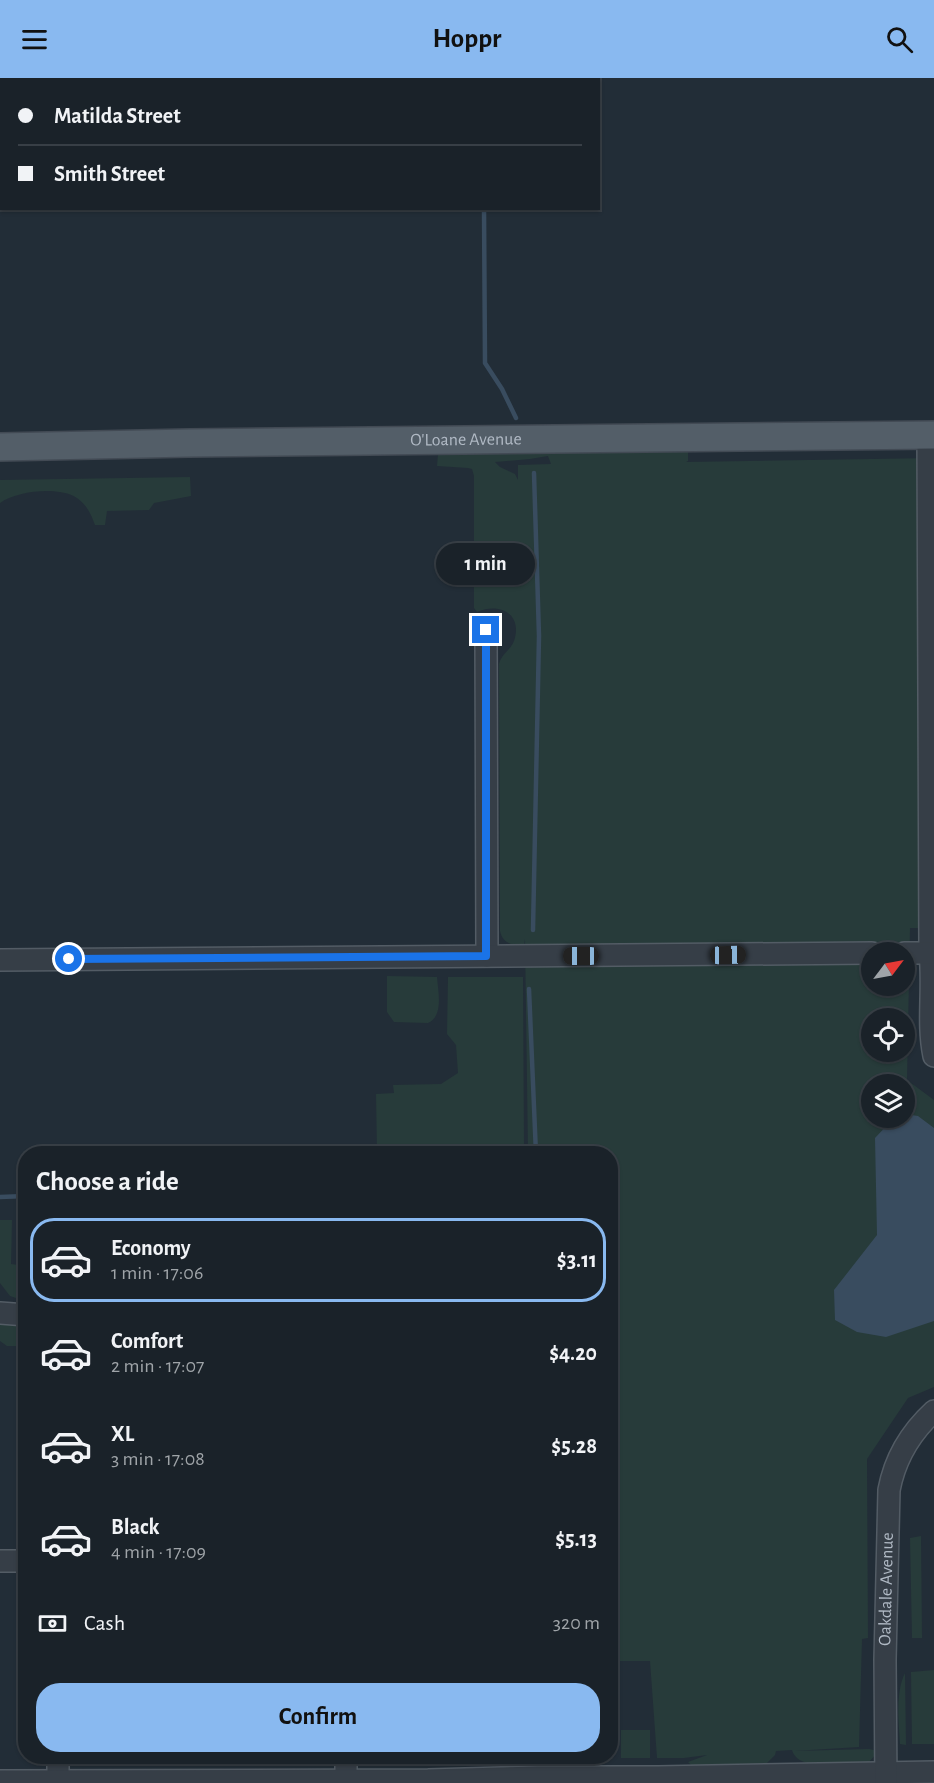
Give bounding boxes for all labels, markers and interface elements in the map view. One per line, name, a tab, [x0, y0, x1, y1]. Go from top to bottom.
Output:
icon: menu	[18, 23, 51, 56]
icon: search	[883, 23, 916, 56]
text: Hoppr	[433, 25, 501, 52]
text: Matilda Street	[54, 105, 181, 127]
text: Smith Street	[54, 163, 165, 185]
street label: O'Loane Avenue	[410, 430, 522, 450]
callout: 1 min	[436, 543, 536, 585]
text: 1 min	[464, 554, 507, 574]
route end	[472, 616, 499, 643]
north arrow	[861, 942, 915, 996]
map controls	[861, 942, 915, 1128]
route start	[55, 945, 82, 972]
car	[710, 946, 746, 964]
car	[563, 947, 599, 965]
button: locate	[861, 1008, 915, 1062]
button: layers	[861, 1074, 915, 1128]
text: Choose a ride	[36, 1168, 179, 1195]
icon: car	[39, 1233, 93, 1287]
text: Economy	[111, 1237, 191, 1259]
text: $3.11	[557, 1249, 597, 1271]
text: 1 min · 17:06	[111, 1263, 203, 1283]
icon: car	[39, 1326, 93, 1380]
text: Comfort	[111, 1330, 183, 1352]
text: $4.20	[549, 1342, 597, 1364]
text: 2 min · 17:07	[111, 1356, 204, 1376]
icon: car	[39, 1419, 93, 1473]
text: XL	[111, 1423, 134, 1445]
text: $5.28	[551, 1435, 597, 1457]
text: 3 min · 17:08	[111, 1449, 205, 1469]
icon: car	[39, 1512, 93, 1566]
text: Black	[111, 1516, 159, 1538]
text: $5.13	[555, 1528, 597, 1550]
street label: Oakdale Avenue	[876, 1532, 897, 1646]
text: 4 min · 17:09	[111, 1542, 206, 1562]
icon: cash	[36, 1607, 69, 1640]
text: Cash	[84, 1612, 125, 1634]
text: 320 m	[553, 1613, 600, 1633]
button: Confirm	[36, 1683, 600, 1752]

